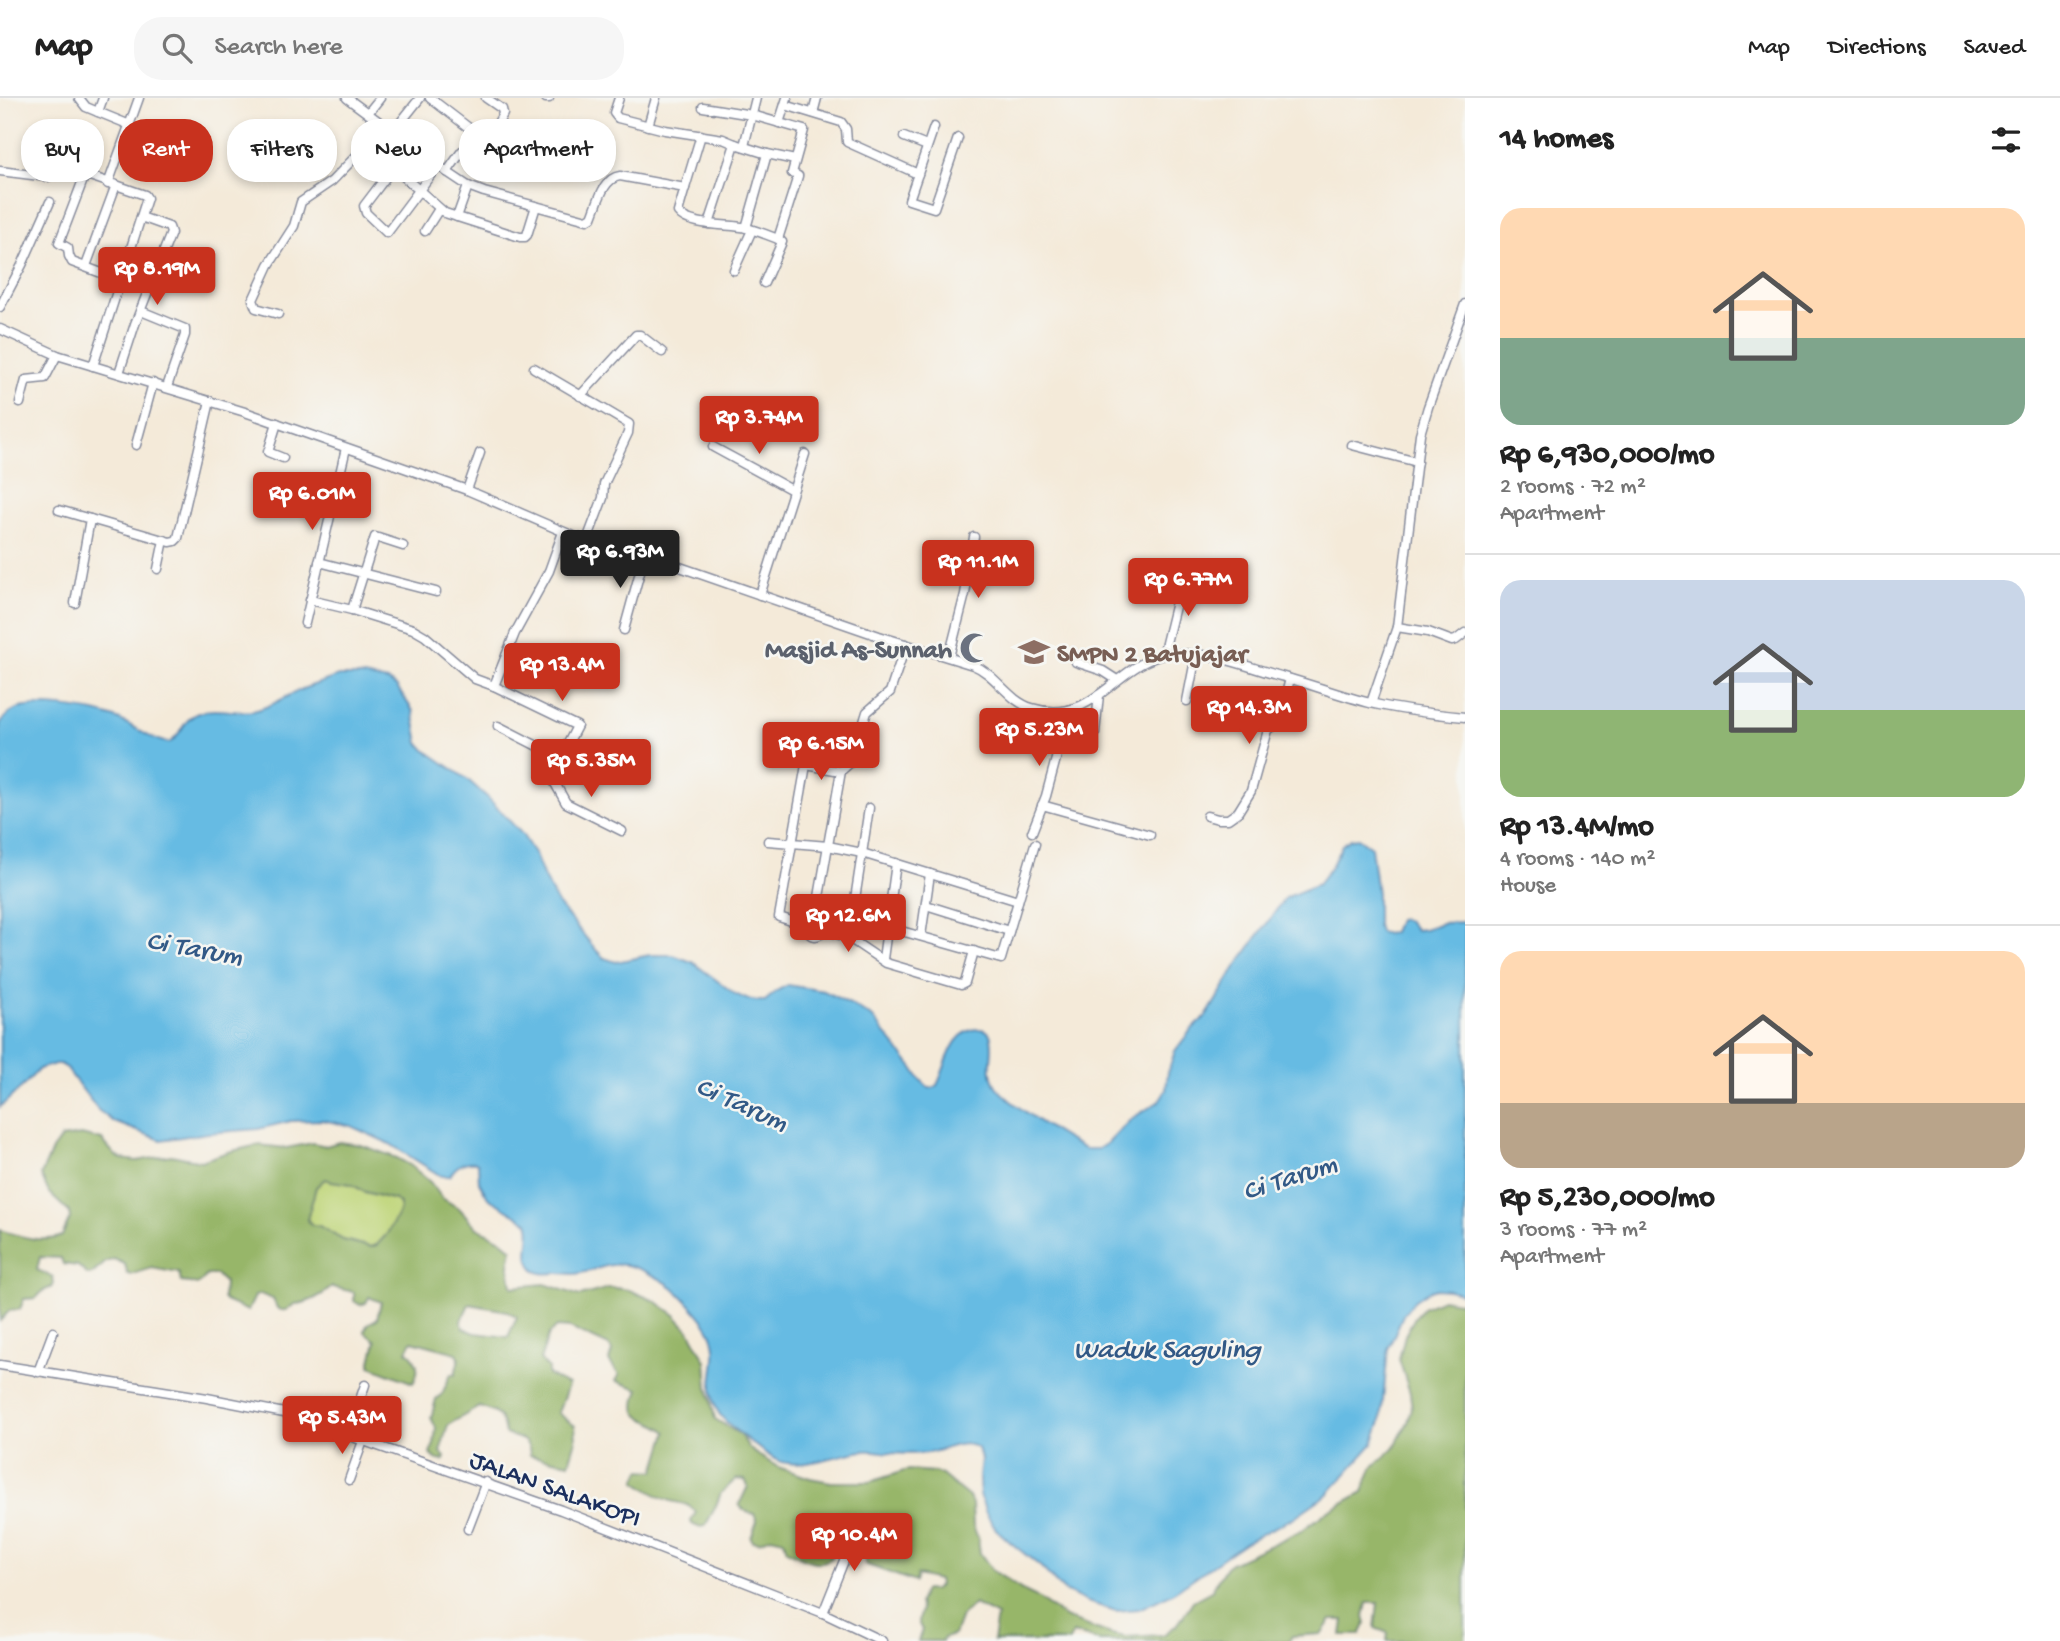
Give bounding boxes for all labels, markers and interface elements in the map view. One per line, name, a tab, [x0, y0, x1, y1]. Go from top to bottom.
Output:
search box	[134, 17, 624, 80]
text: Map	[35, 29, 92, 67]
icon: search	[158, 29, 196, 67]
text: Search here	[214, 33, 343, 64]
text: Map	[1748, 34, 1790, 63]
text: Directions	[1828, 34, 1926, 63]
text: Saved	[1964, 34, 2025, 63]
chip: Buy	[21, 119, 104, 182]
chip: Rent	[118, 119, 213, 182]
chip: Filters	[227, 119, 337, 182]
chip: New	[351, 119, 445, 182]
chip: Apartment	[459, 119, 616, 182]
icon: filters	[1987, 121, 2025, 159]
text: 14 homes	[1500, 123, 1613, 158]
pin: Rp 8.19M	[85, 248, 229, 307]
icon: home	[1700, 253, 1826, 379]
text: Rp 8.19M	[114, 256, 200, 283]
pin: Rp 3.74M	[687, 396, 831, 456]
text: Rp 3.74M	[716, 405, 802, 432]
text: Rp 6,930,000/mo	[1500, 439, 1714, 474]
pin: Rp 6.01M	[240, 472, 384, 532]
text: 2 rooms · 72 m²	[1500, 474, 1646, 501]
text: Rp 6.01M	[269, 481, 355, 508]
text: Apartment	[1500, 501, 1604, 528]
pin: Rp 6.93M	[548, 531, 692, 590]
text: Rp 6.93M	[576, 539, 664, 566]
pin: Rp 11.1M	[906, 540, 1050, 600]
text: Rp 11.1M	[938, 549, 1018, 576]
pin: Rp 6.77M	[1116, 559, 1260, 618]
text: Rp 6.77M	[1144, 567, 1232, 594]
icon: home	[1700, 625, 1826, 751]
mosque icon: Masjid As-Sunnah	[958, 631, 992, 665]
school or university icon: SMPN 2 Batujajar	[1017, 635, 1051, 669]
place label: Masjid As-Sunnah	[765, 637, 952, 668]
place label: SMPN 2 Batujajar	[1057, 641, 1250, 672]
pin: Rp 13.4M	[490, 644, 634, 703]
text: Rp 13.4M	[520, 652, 604, 679]
pin: Rp 14.3M	[1177, 686, 1321, 746]
text: Rp 14.3M	[1207, 695, 1291, 722]
pin: Rp 5.23M	[967, 708, 1111, 768]
text: Rp 5.23M	[995, 717, 1083, 744]
pin: Rp 6.15M	[749, 722, 893, 782]
text: Rp 6.15M	[778, 731, 864, 758]
pin: Rp 5.35M	[519, 740, 663, 799]
text: Rp 5.35M	[547, 748, 635, 775]
text: Rp 13.4M/mo	[1500, 811, 1654, 846]
text: 4 rooms · 140 m²	[1500, 846, 1655, 873]
text: House	[1500, 873, 1556, 900]
pin: Rp 12.6M	[776, 894, 920, 954]
text: Rp 12.6M	[806, 903, 890, 930]
water label: Ci Tarum	[144, 926, 245, 975]
icon: home	[1700, 996, 1826, 1122]
water label: Ci Tarum	[690, 1071, 792, 1141]
water label: Ci Tarum	[1239, 1149, 1342, 1210]
text: Rp 5,230,000/mo	[1500, 1182, 1715, 1217]
text: 3 rooms · 77 m²	[1500, 1217, 1647, 1244]
text: Apartment	[1500, 1244, 1604, 1271]
water label: Waduk Saguling	[1073, 1335, 1263, 1368]
pin: Rp 5.43M	[270, 1396, 414, 1456]
text: Rp 5.43M	[299, 1405, 385, 1432]
street label: JALAN SALAKOPI	[465, 1446, 644, 1537]
pin: Rp 10.4M	[782, 1514, 926, 1573]
text: Rp 10.4M	[811, 1522, 897, 1549]

